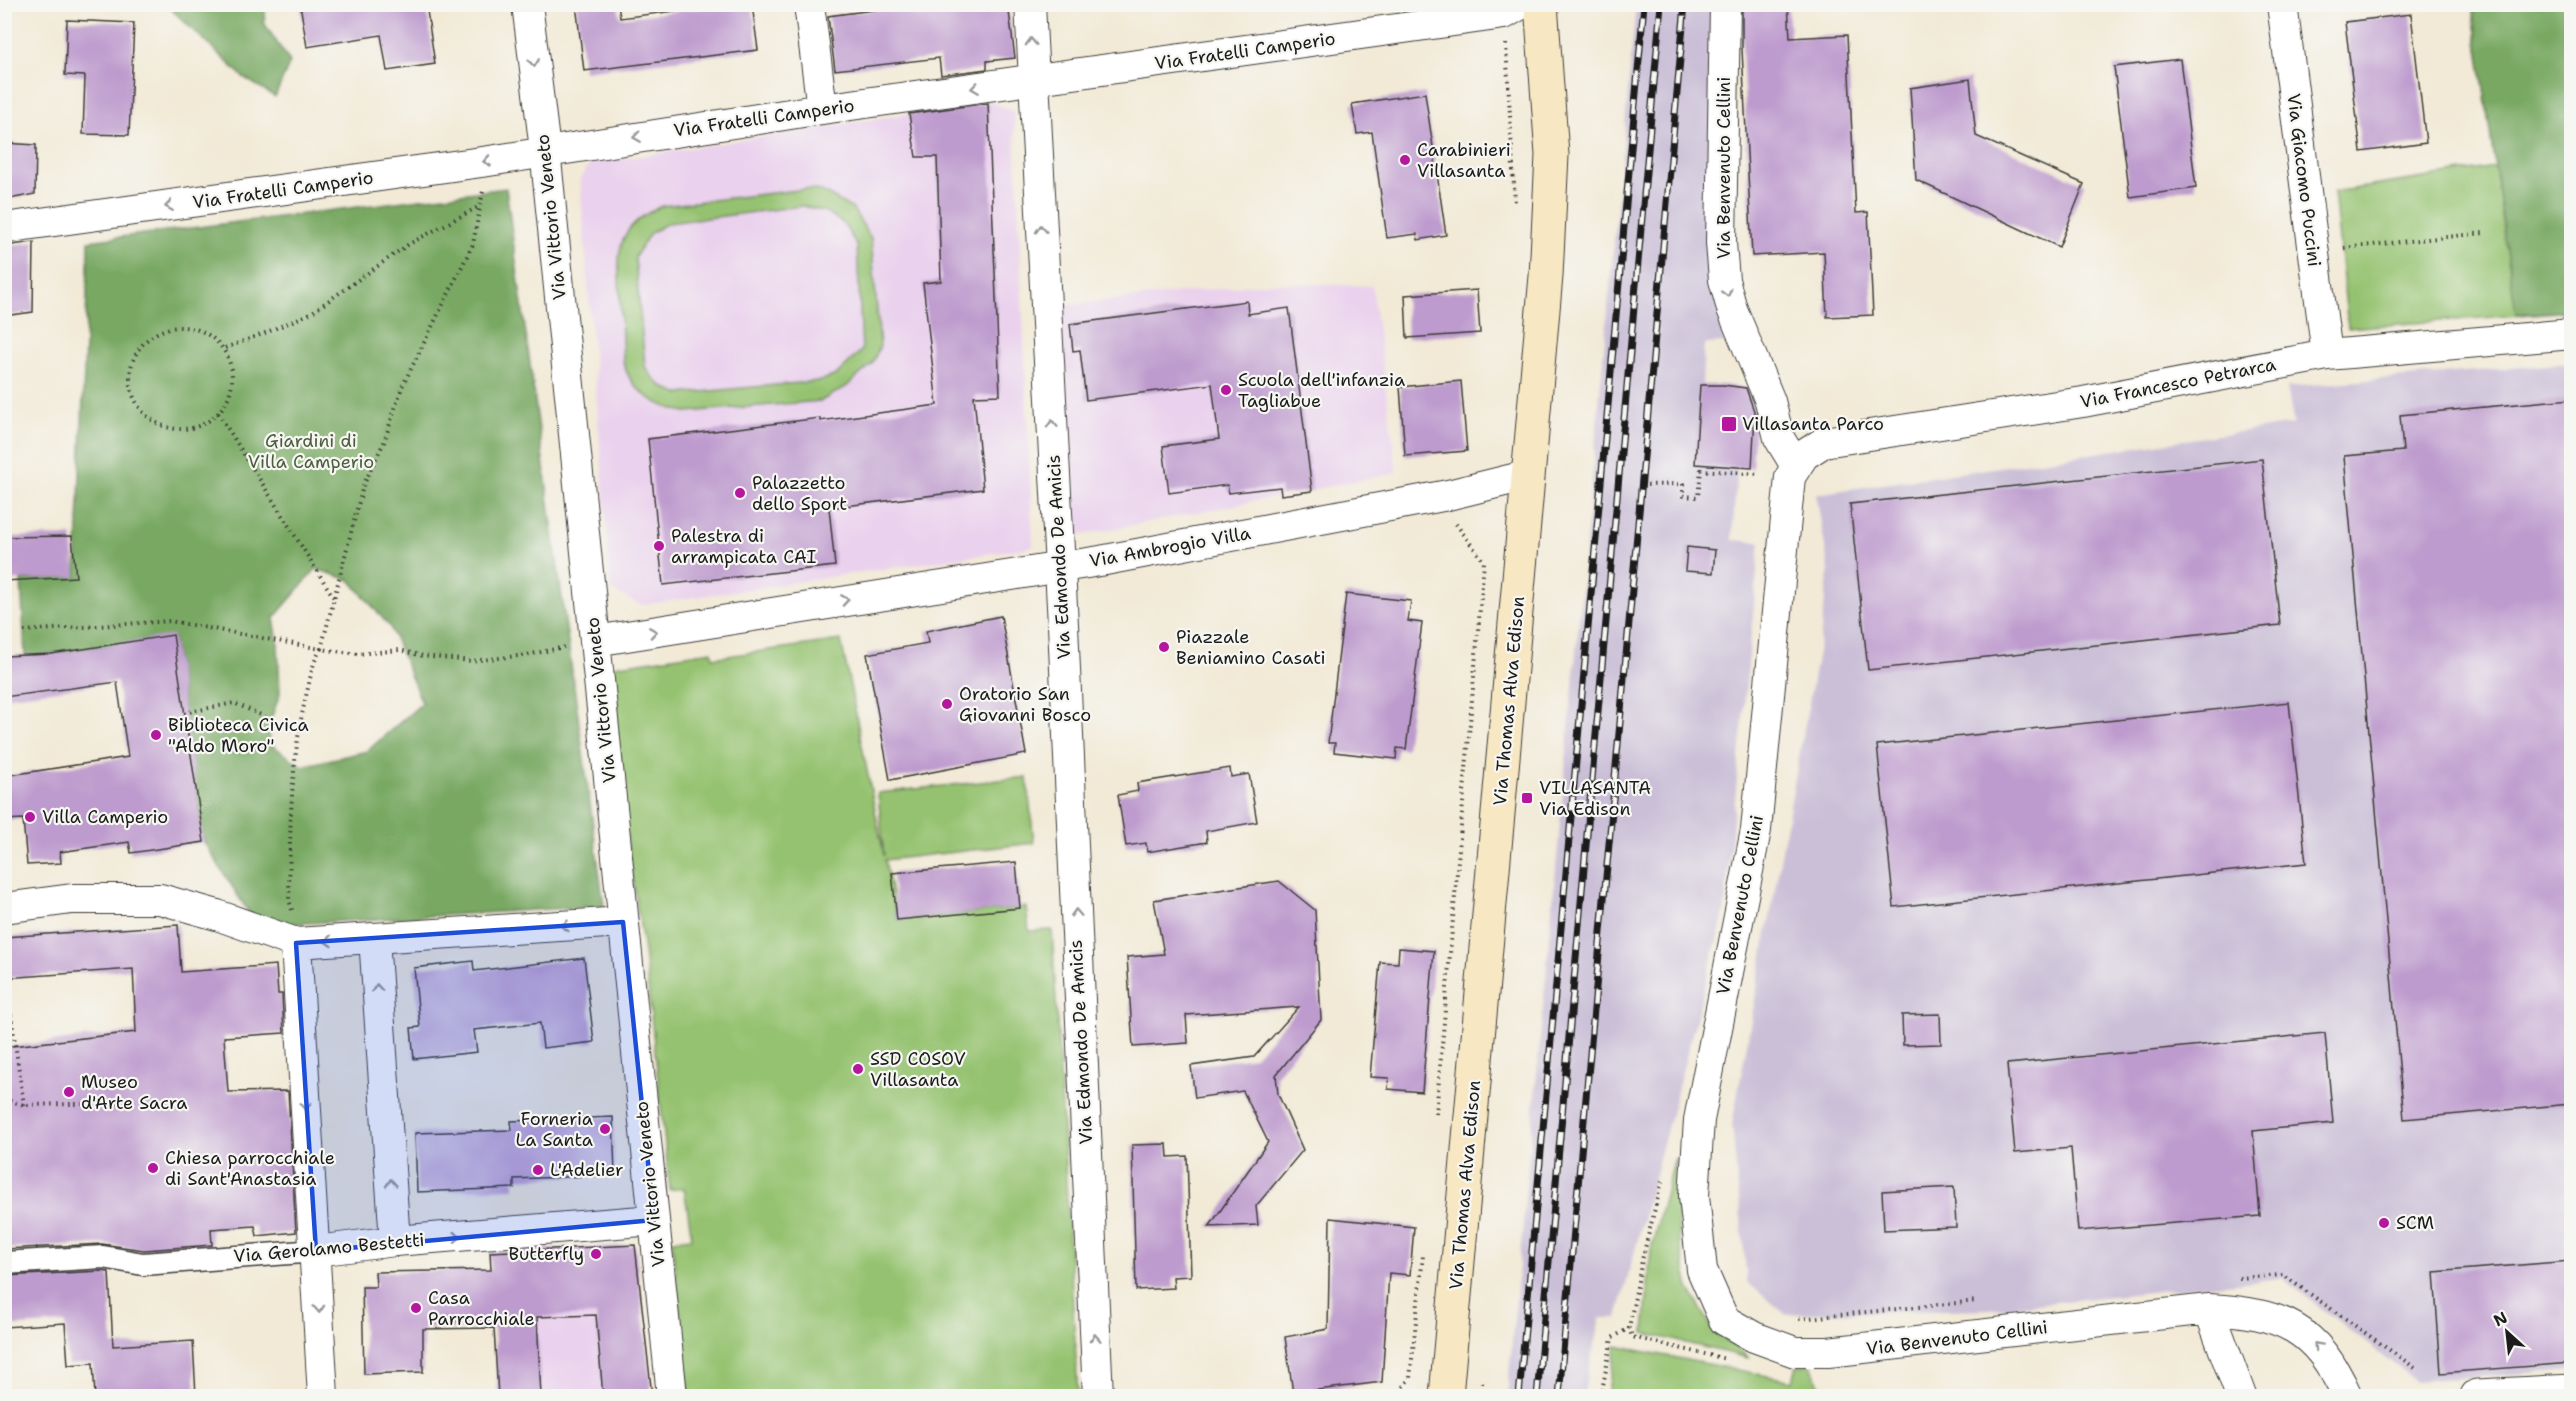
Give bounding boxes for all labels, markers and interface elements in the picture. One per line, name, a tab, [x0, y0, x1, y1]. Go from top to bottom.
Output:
street label: Via Fratelli Camperio	[1153, 26, 1337, 76]
one-way arrow	[1025, 38, 1038, 47]
one-way arrow	[527, 58, 540, 67]
street label: Via Benvenuto Cellini	[1712, 77, 1736, 259]
one-way arrow	[970, 82, 980, 94]
street label: Via Giacomo Puccini	[2281, 92, 2327, 268]
street label: Via Fratelli Camperio	[672, 93, 856, 143]
one-way arrow	[632, 130, 641, 142]
street label: Via Vittorio Veneto	[530, 133, 572, 301]
place label: Carabinieri Villasanta	[1417, 138, 1511, 183]
marker: Carabinieri Villasanta	[1398, 153, 1412, 167]
one-way arrow	[483, 154, 493, 167]
street label: Via Fratelli Camperio	[191, 165, 375, 215]
one-way arrow	[165, 199, 174, 211]
one-way arrow	[1035, 225, 1048, 234]
one-way arrow	[1720, 288, 1733, 298]
street label: Via Francesco Petrarca	[2078, 352, 2278, 414]
place label: Scuola dell'infanzia Tagliabue	[1238, 368, 1405, 413]
marker: Scuola dell'infanzia Tagliabue	[1219, 383, 1233, 397]
place label: Villasanta Parco	[1742, 412, 1884, 436]
marker: Villasanta Parco	[1720, 415, 1738, 433]
one-way arrow	[1046, 420, 1059, 429]
park label: Giardini di Villa Camperio	[248, 429, 374, 474]
street label: Via Edmondo De Amicis	[1042, 454, 1076, 660]
place label: Palazzetto dello Sport	[752, 471, 847, 516]
marker: Palazzetto dello Sport	[733, 486, 747, 500]
street label: Via Ambrogio Villa	[1087, 521, 1253, 573]
place label: Palestra di arrampicata CAI	[671, 524, 816, 569]
marker: Palestra di arrampicata CAI	[652, 539, 666, 553]
one-way arrow	[840, 595, 850, 607]
street label: Via Thomas Alva Edison	[1488, 595, 1530, 807]
street label: Via Vittorio Veneto	[580, 616, 622, 784]
place label: Piazzale Beniamino Casati	[1176, 625, 1326, 670]
one-way arrow	[648, 626, 657, 638]
marker: Piazzale Beniamino Casati	[1157, 640, 1171, 654]
place label: Oratorio San Giovanni Bosco	[959, 682, 1091, 727]
marker: Oratorio San Giovanni Bosco	[940, 697, 954, 711]
place label: Biblioteca Civica "Aldo Moro"	[168, 713, 309, 758]
marker: Biblioteca Civica "Aldo Moro"	[149, 728, 163, 742]
place label: VILLASANTA Via Edison	[1539, 776, 1651, 821]
marker: VILLASANTA Via Edison	[1520, 791, 1534, 805]
place label: Villa Camperio	[42, 805, 168, 829]
marker: Villa Camperio	[23, 810, 37, 824]
street label: Via Benvenuto Cellini	[1711, 813, 1769, 997]
one-way arrow	[1069, 908, 1082, 917]
one-way arrow	[560, 919, 569, 932]
one-way arrow	[324, 935, 333, 948]
street label: Via Edmondo De Amicis	[1064, 939, 1098, 1145]
one-way arrow	[371, 984, 384, 993]
place label: SSD COSOV Villasanta	[870, 1047, 966, 1092]
marker: SSD COSOV Villasanta	[851, 1062, 865, 1076]
place label: Museo d'Arte Sacra	[81, 1070, 187, 1115]
street label: Via Thomas Alva Edison	[1444, 1079, 1486, 1291]
marker: Museo d'Arte Sacra	[62, 1085, 76, 1099]
street label: Via Vittorio Veneto	[629, 1100, 671, 1268]
one-way arrow	[300, 1101, 313, 1110]
place label: Forneria La Santa	[516, 1107, 593, 1152]
marker: Forneria La Santa	[598, 1122, 612, 1136]
place label: Chiesa parrocchiale di Sant'Anastasia	[165, 1146, 335, 1191]
place label: L'Adelier	[550, 1158, 624, 1182]
marker: Chiesa parrocchiale di Sant'Anastasia	[146, 1161, 160, 1175]
marker: L'Adelier	[531, 1163, 545, 1177]
one-way arrow	[384, 1178, 397, 1187]
place label: SCM	[2396, 1211, 2434, 1235]
marker: SCM	[2377, 1216, 2391, 1230]
street label: Via Gerolamo Bestetti	[233, 1228, 425, 1268]
one-way arrow	[453, 1230, 462, 1243]
place label: Butterfly	[508, 1242, 584, 1266]
marker: Butterfly	[589, 1247, 603, 1261]
place label: Casa Parrocchiale	[428, 1286, 535, 1331]
marker: Casa Parrocchiale	[409, 1301, 423, 1315]
north arrow	[2477, 1302, 2537, 1362]
one-way arrow	[313, 1305, 326, 1314]
text: N	[2490, 1307, 2511, 1331]
street label: Via Benvenuto Cellini	[1865, 1315, 2049, 1361]
one-way arrow	[1088, 1334, 1101, 1343]
one-way arrow	[2314, 1343, 2325, 1354]

